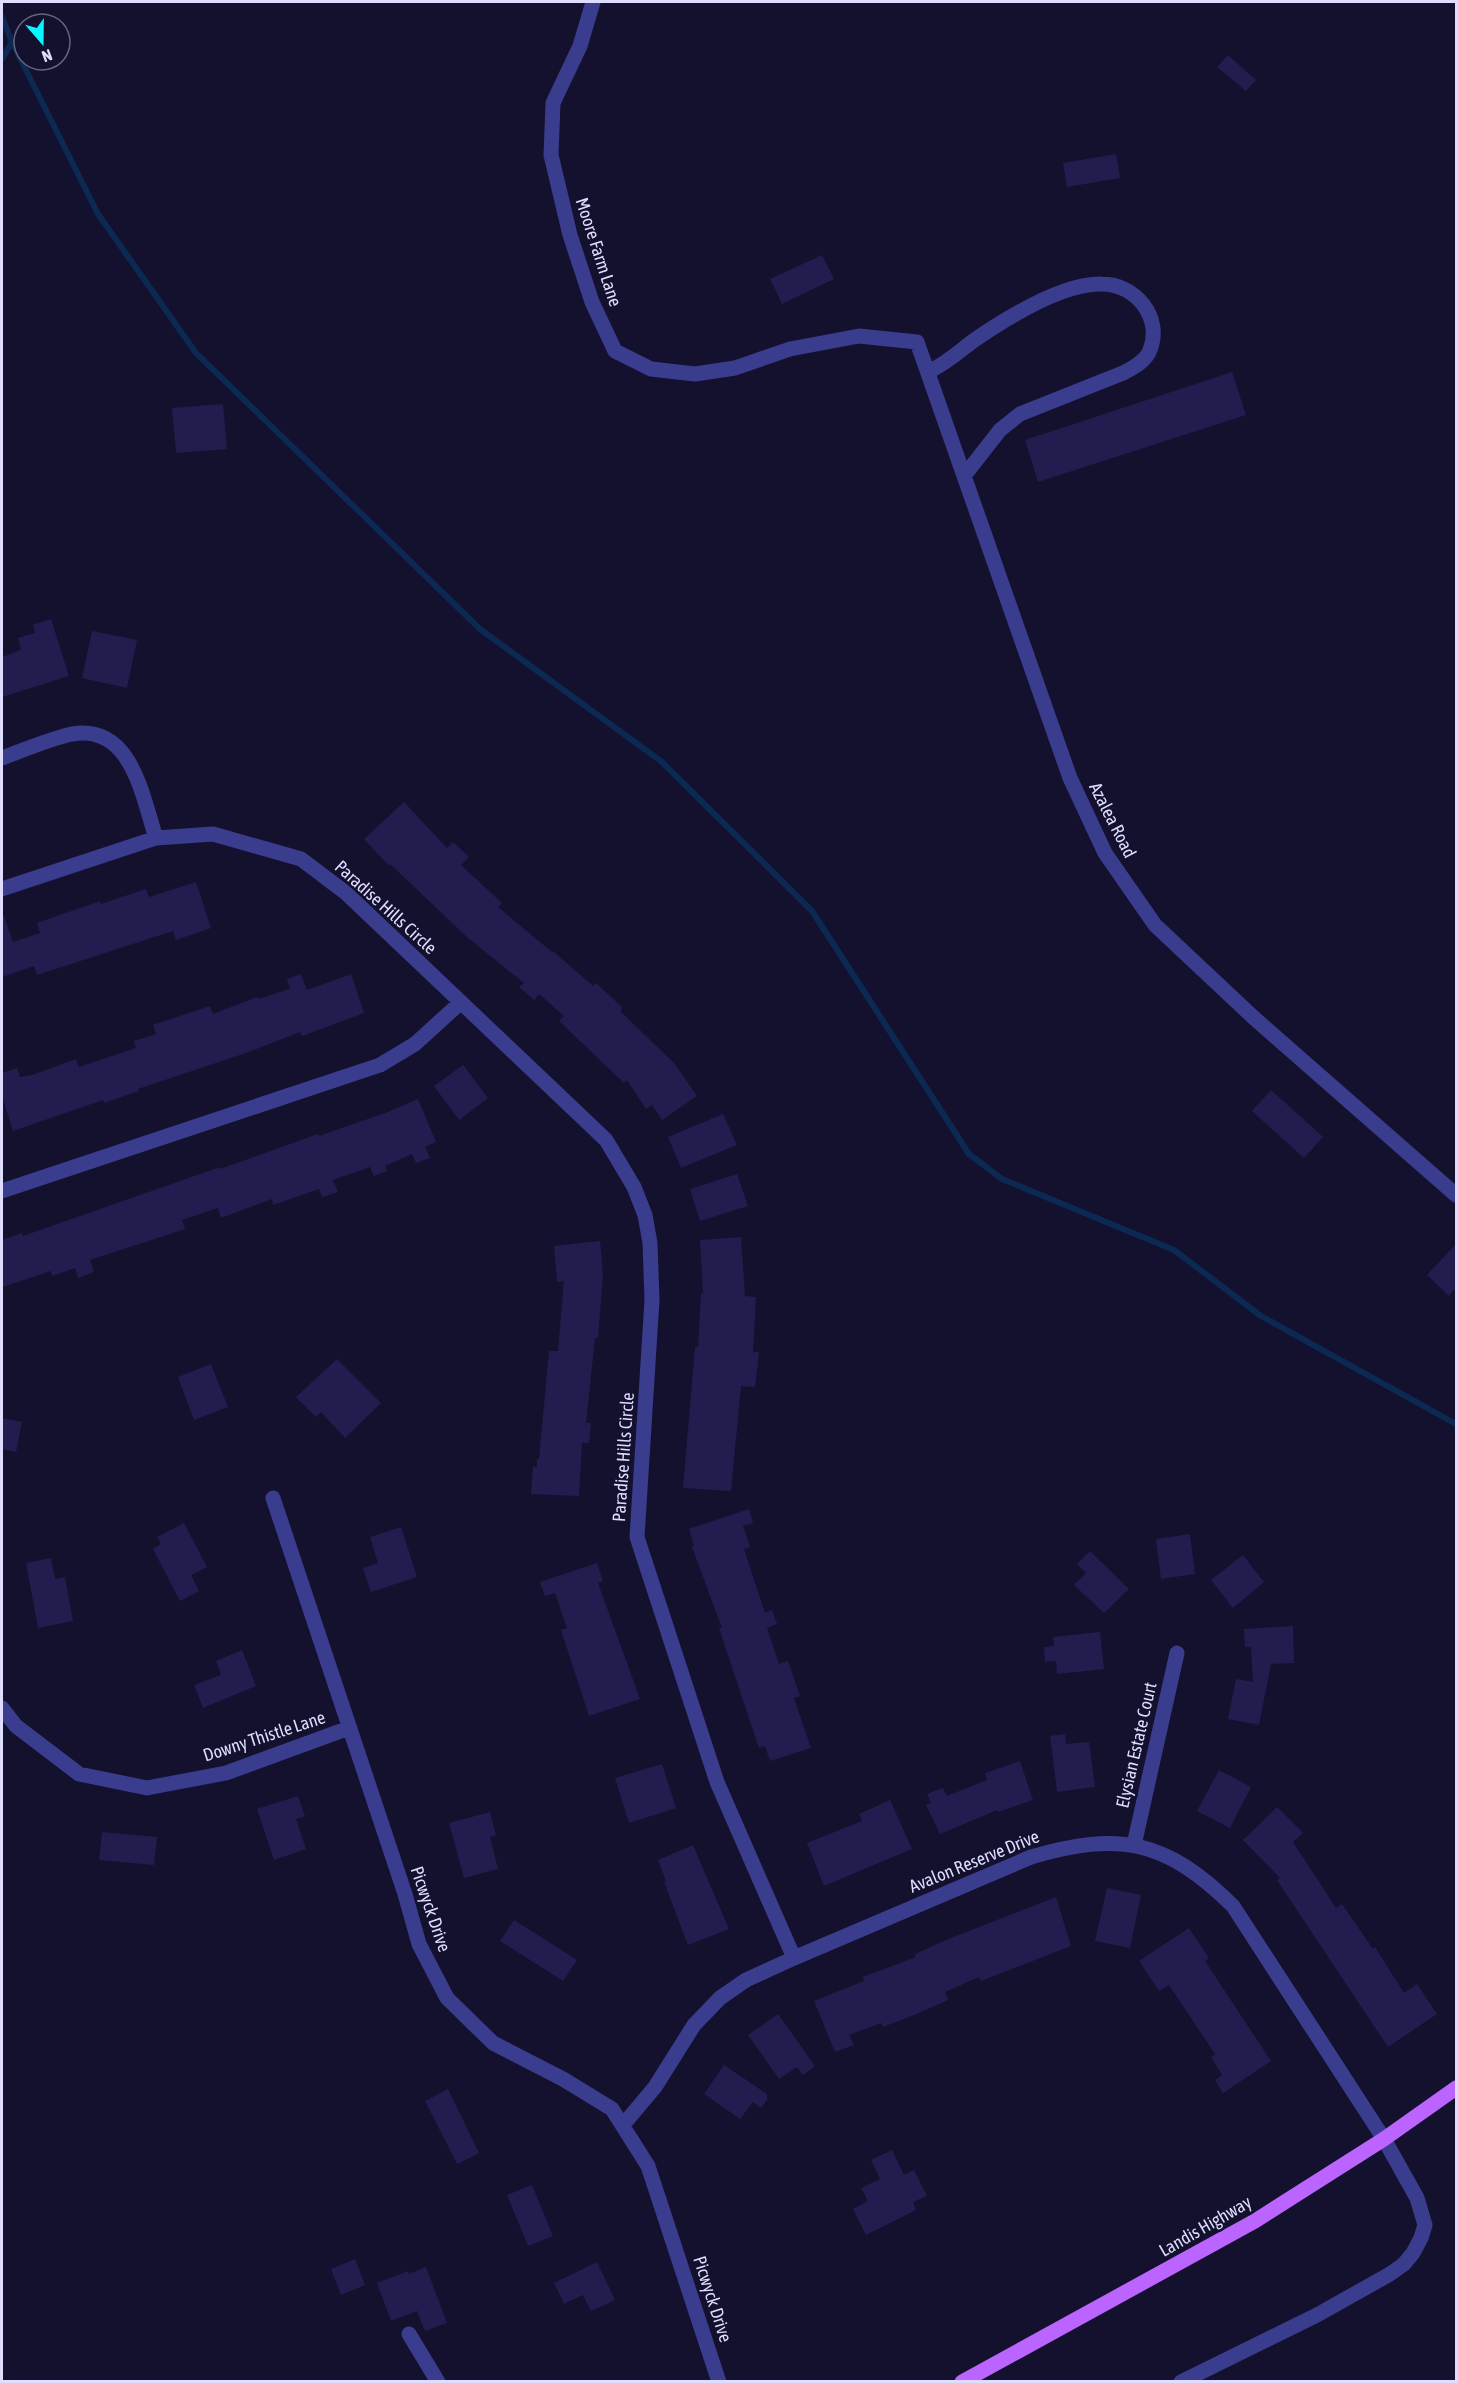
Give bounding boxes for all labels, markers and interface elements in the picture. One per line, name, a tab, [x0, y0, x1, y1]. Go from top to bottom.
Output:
north arrow	[12, 12, 72, 72]
text: N	[40, 46, 55, 66]
street label: Moore Farm Lane	[572, 195, 626, 309]
street label: Azalea Road	[1085, 779, 1141, 861]
street label: Paradise Hills Circle	[331, 856, 441, 958]
street label: Paradise Hills Circle	[608, 1392, 638, 1522]
street label: Elysian Estate Court	[1111, 1680, 1161, 1810]
street label: Downy Thistle Lane	[200, 1706, 328, 1766]
street label: Avalon Reserve Drive	[906, 1825, 1042, 1897]
street label: Picwyck Drive	[407, 1863, 455, 1955]
street label: Landis Highway	[1155, 2191, 1255, 2261]
street label: Picwyck Drive	[689, 2253, 737, 2345]

